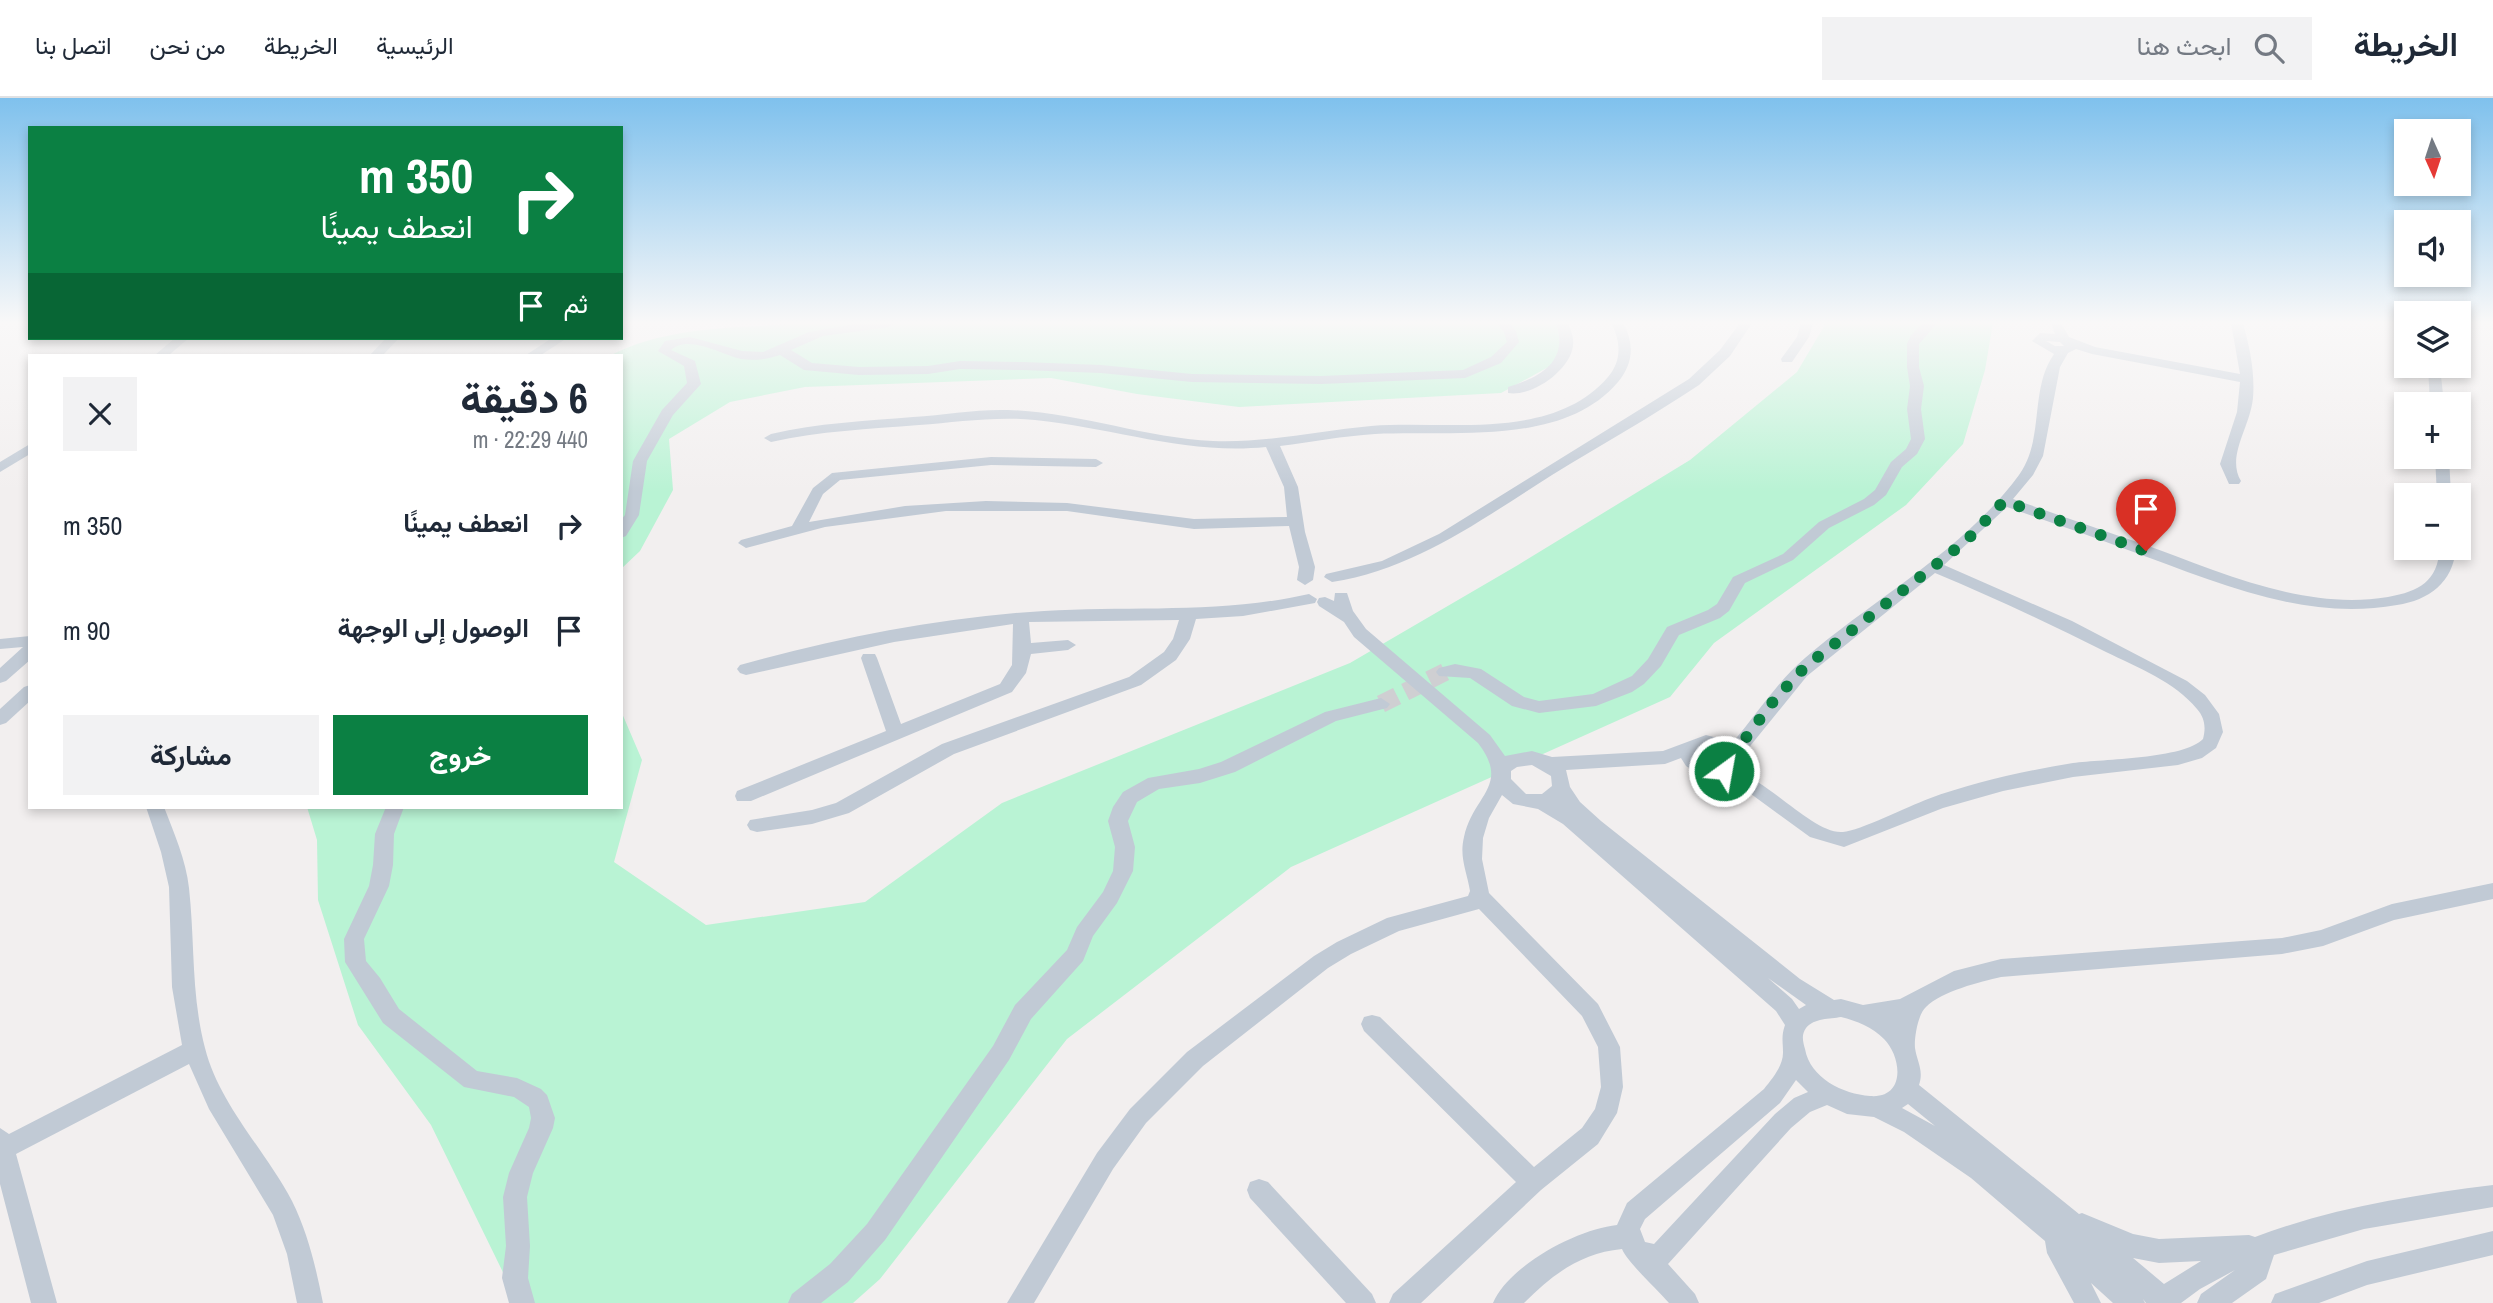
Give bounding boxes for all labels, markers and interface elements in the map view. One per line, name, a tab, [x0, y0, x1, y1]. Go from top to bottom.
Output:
search box	[1822, 17, 2312, 80]
text: الخريطة	[2354, 22, 2458, 66]
text: ابحث هنا	[2136, 28, 2232, 63]
text: اتصل بنا	[35, 29, 112, 61]
text: من نحن	[150, 29, 226, 61]
text: الخريطة	[264, 29, 338, 61]
text: الرئيسية	[376, 29, 453, 61]
icon: search	[2250, 29, 2288, 67]
north arrow	[2394, 119, 2471, 196]
map controls	[2394, 119, 2471, 560]
text: 350 m	[359, 142, 473, 208]
icon: right	[497, 154, 588, 245]
text: انعطف يمينًا	[320, 205, 473, 248]
button: sound	[2394, 210, 2471, 287]
text: ثم	[564, 286, 588, 321]
icon: arrive	[512, 287, 550, 325]
button: layers	[2394, 301, 2471, 378]
text: 6 دقيقة	[460, 370, 588, 426]
button: close	[63, 377, 137, 451]
button: +	[2394, 392, 2471, 469]
text: 440 m · 22:29	[473, 424, 588, 455]
pin	[2116, 479, 2176, 551]
button: −	[2394, 483, 2471, 560]
icon: arrive	[2127, 490, 2165, 528]
text: انعطف يمينًا	[403, 505, 529, 540]
icon: right	[550, 507, 588, 545]
text: 350 m	[63, 508, 122, 543]
text: الوصول إلى الوجهة	[337, 610, 529, 645]
icon: arrive	[550, 612, 588, 650]
text: 90 m	[63, 613, 110, 648]
button: مشاركة	[63, 715, 319, 795]
button: خروج	[333, 715, 588, 795]
position arrow	[1687, 734, 1761, 808]

